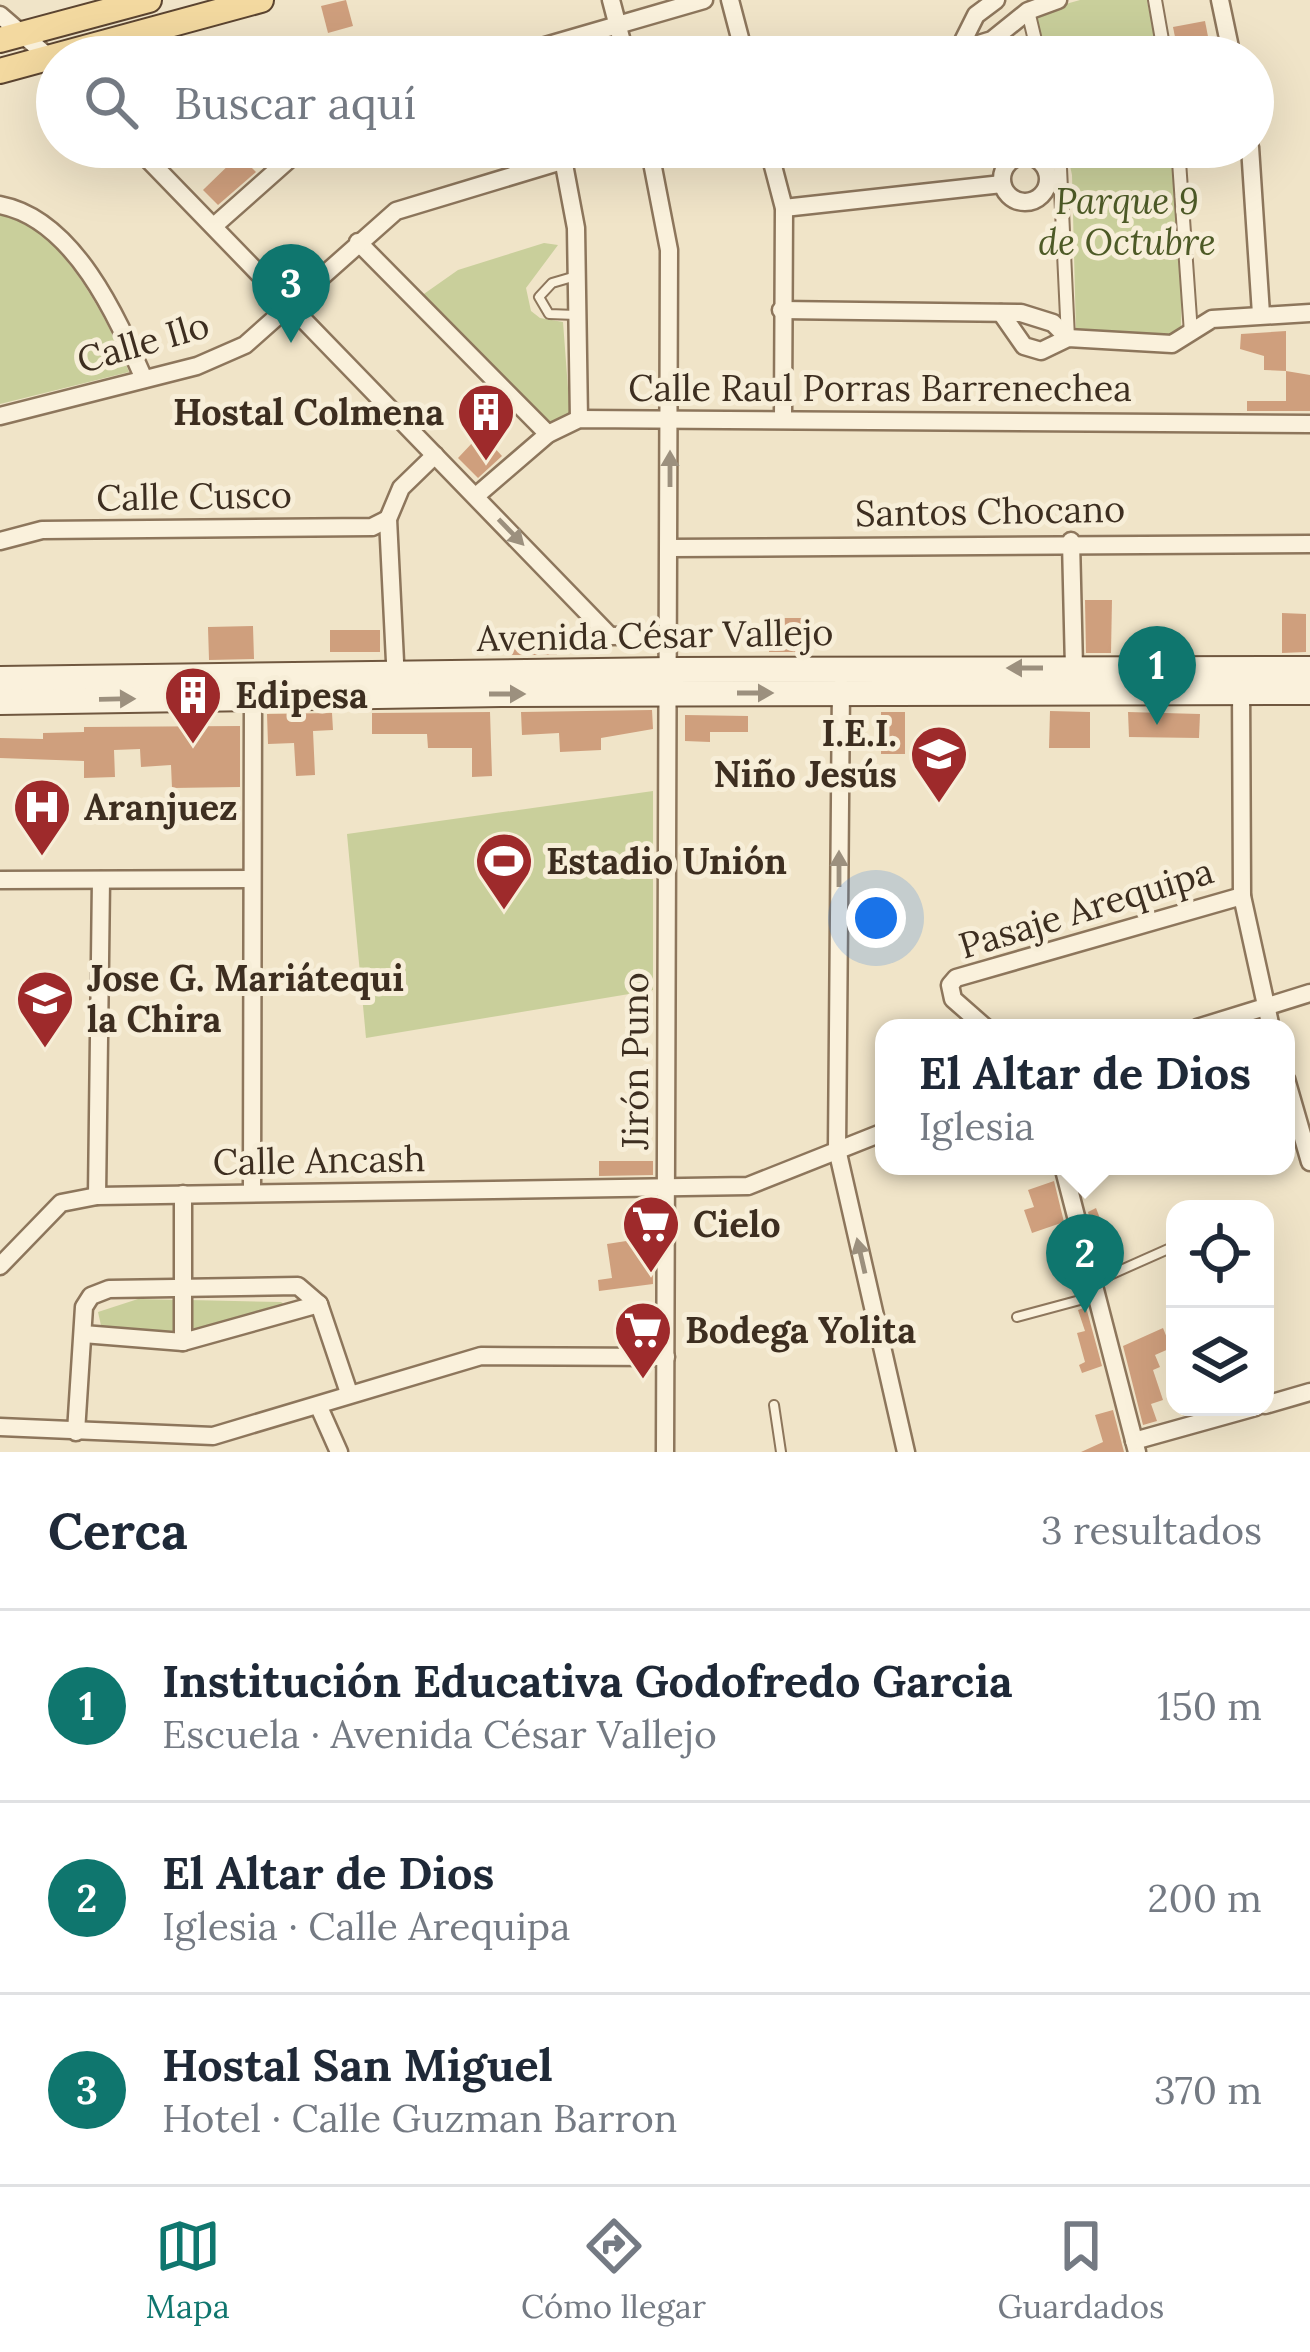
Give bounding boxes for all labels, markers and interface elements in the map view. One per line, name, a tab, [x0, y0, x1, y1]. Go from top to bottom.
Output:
search box	[36, 36, 1274, 168]
icon: search	[78, 69, 144, 135]
text: Buscar aquí	[174, 74, 416, 131]
park label: Parque 9 de Octubre	[1038, 178, 1216, 265]
pin: 3	[252, 244, 330, 343]
street label: Calle Ilo	[72, 301, 214, 383]
street label: Calle Raul Porras Barrenechea	[628, 365, 1132, 411]
building icon: Hostal Colmena	[455, 381, 517, 463]
place label: Hostal Colmena	[173, 389, 444, 435]
one-way arrow	[660, 449, 680, 487]
street label: Calle Cusco	[96, 471, 292, 521]
street label: Santos Chocano	[855, 486, 1125, 536]
one-way arrow	[496, 517, 524, 546]
street label: Avenida César Vallejo	[475, 609, 834, 661]
pin: 1	[1118, 626, 1196, 725]
one-way arrow	[1005, 658, 1043, 678]
building icon: Edipesa	[162, 664, 224, 746]
place label: Edipesa	[235, 672, 368, 718]
one-way arrow	[737, 683, 775, 703]
one-way arrow	[489, 684, 527, 704]
one-way arrow	[99, 690, 137, 709]
place label: I.E.I. Niño Jesús	[714, 710, 897, 797]
school or university icon: I.E.I. Niño Jesús	[908, 723, 970, 805]
hospital icon: Aranjuez	[11, 776, 73, 858]
place label: Aranjuez	[84, 784, 238, 830]
sports icon: Estadio Unión	[473, 830, 535, 912]
place label: Estadio Unión	[546, 838, 787, 884]
street label: Pasaje Arequipa	[953, 848, 1219, 968]
one-way arrow	[830, 849, 849, 887]
your location	[846, 888, 906, 948]
place label: Jose G. Mariátequi la Chira	[87, 955, 404, 1042]
school or university icon: Jose G. Mariátequi la Chira	[14, 968, 76, 1050]
street label: Jirón Puno	[612, 972, 658, 1151]
popup	[875, 1019, 1295, 1175]
text: El Altar de Dios	[919, 1044, 1251, 1101]
text: Iglesia	[919, 1101, 1035, 1151]
street label: Calle Ancash	[212, 1135, 426, 1185]
supermarket icon: Cielo	[620, 1193, 682, 1275]
map controls	[1166, 1200, 1274, 1416]
button: locate	[1166, 1200, 1274, 1308]
place label: Cielo	[693, 1201, 781, 1247]
pin: 2	[1046, 1214, 1124, 1313]
one-way arrow	[851, 1236, 870, 1274]
supermarket icon: Bodega Yolita	[612, 1299, 674, 1381]
place label: Bodega Yolita	[685, 1307, 916, 1353]
button: layers	[1166, 1308, 1274, 1416]
text: Cerca	[48, 1498, 188, 1563]
text: 3 resultados	[1041, 1505, 1262, 1555]
text: Institución Educativa Godofredo Garcia	[162, 1652, 1013, 1709]
text: 1	[79, 1681, 95, 1731]
text: 150 m	[1157, 1681, 1262, 1731]
text: Escuela · Avenida César Vallejo	[162, 1709, 717, 1759]
text: El Altar de Dios	[162, 1844, 494, 1901]
text: 2	[77, 1873, 97, 1923]
text: 200 m	[1147, 1873, 1262, 1923]
text: Iglesia · Calle Arequipa	[162, 1901, 570, 1951]
text: Hostal San Miguel	[162, 2036, 553, 2093]
text: 3	[76, 2065, 98, 2115]
text: 370 m	[1154, 2065, 1262, 2115]
text: Hotel · Calle Guzman Barron	[162, 2093, 677, 2143]
tab: Mapa	[146, 2213, 230, 2327]
tab: Cómo llegar	[521, 2213, 706, 2327]
tab: Guardados	[997, 2213, 1164, 2327]

